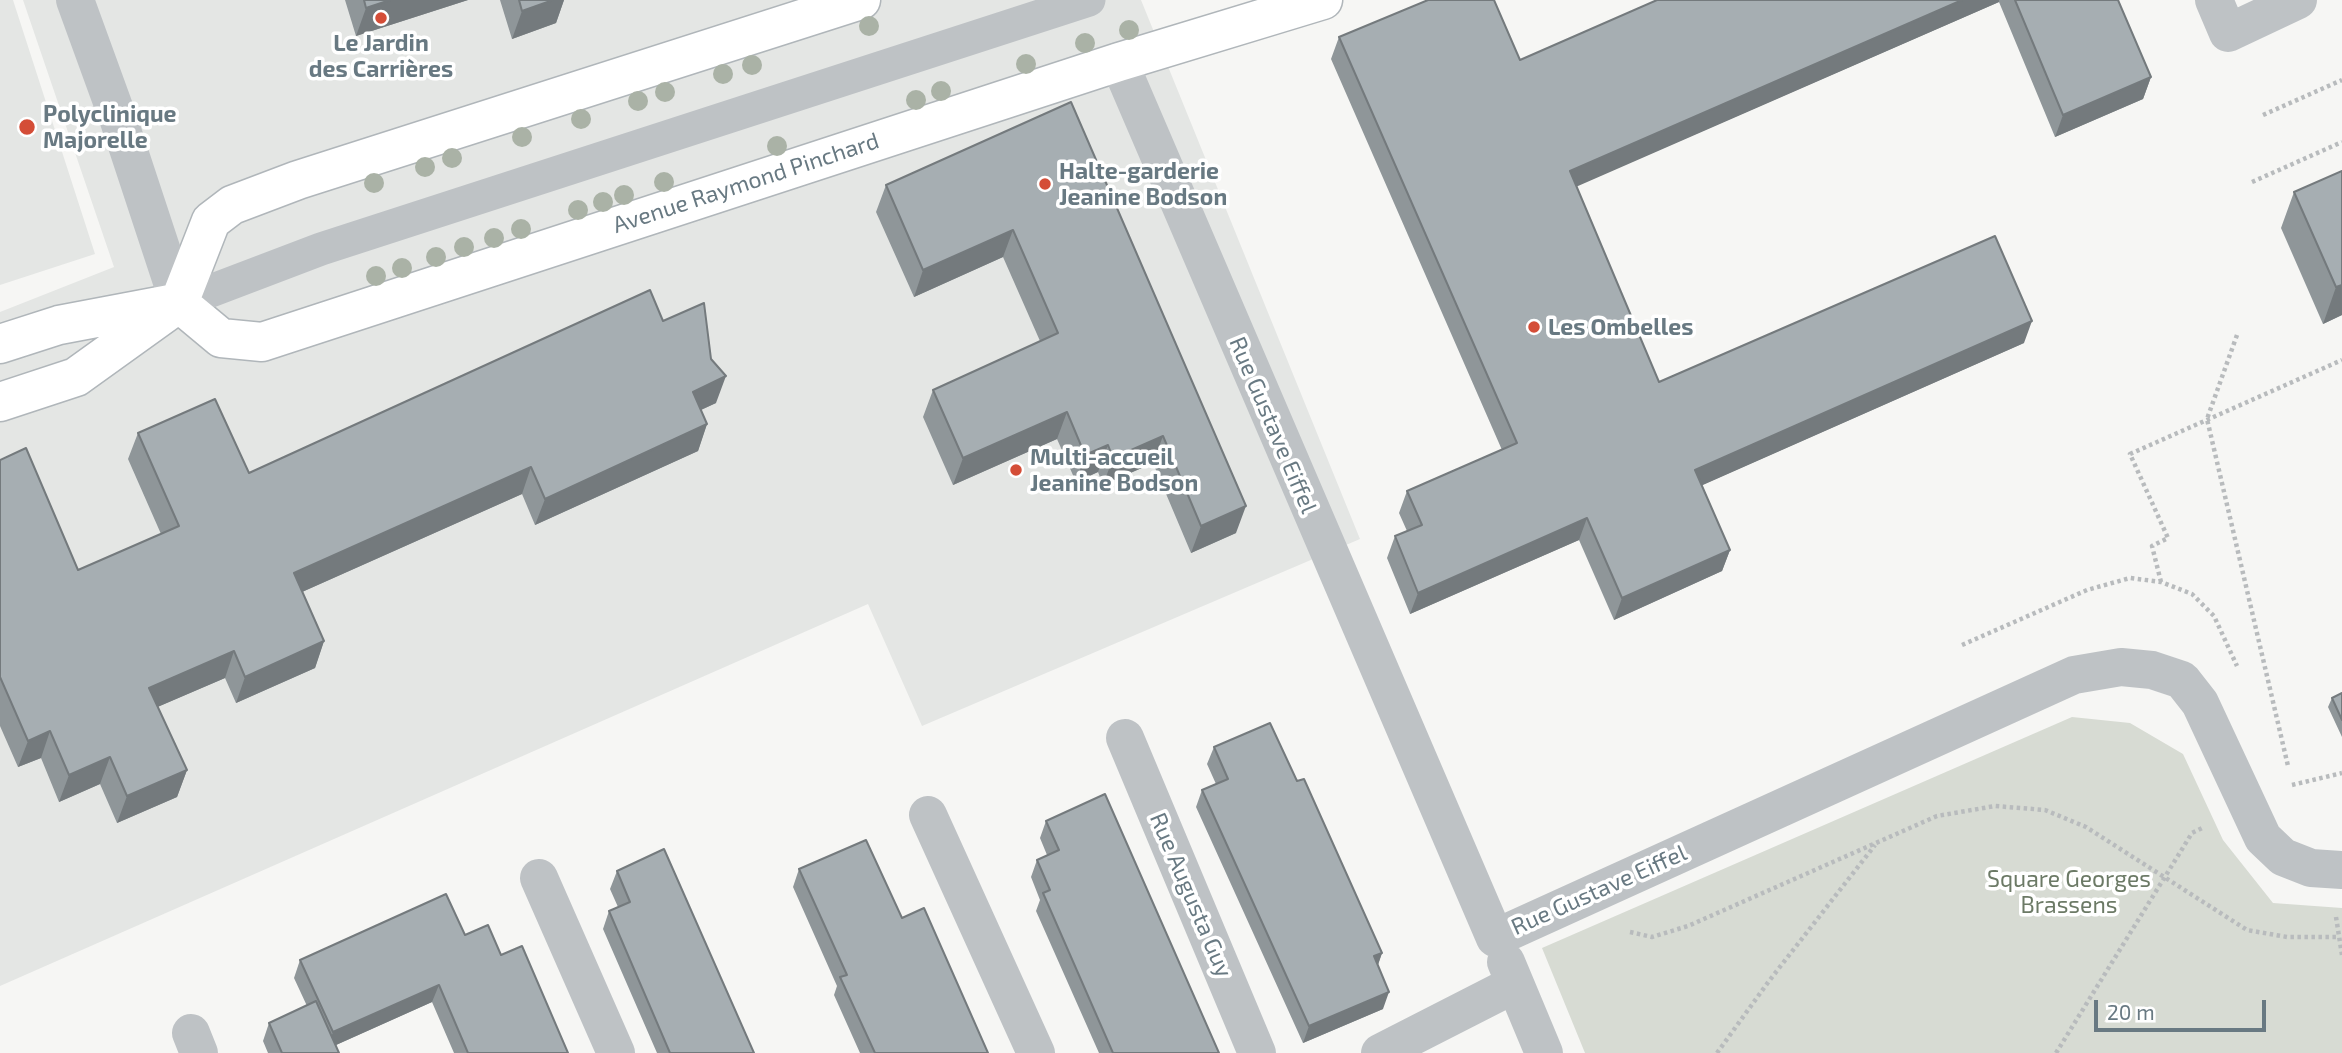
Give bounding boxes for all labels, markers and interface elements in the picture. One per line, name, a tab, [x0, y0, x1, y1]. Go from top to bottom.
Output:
marker: Le Jardin des Carrières	[373, 10, 389, 26]
place label: Le Jardin des Carrières	[309, 29, 453, 83]
place label: Polyclinique Majorelle	[43, 100, 177, 154]
marker: Polyclinique Majorelle	[17, 117, 37, 137]
street label: Avenue Raymond Pinchard	[609, 127, 883, 239]
place label: Halte-garderie Jeanine Bodson	[1059, 157, 1227, 211]
marker: Halte-garderie Jeanine Bodson	[1037, 176, 1053, 192]
place label: Les Ombelles	[1548, 313, 1693, 341]
marker: Les Ombelles	[1526, 319, 1542, 335]
street label: Rue Gustave Eiffel	[1223, 333, 1323, 517]
place label: Multi-accueil Jeanine Bodson	[1030, 443, 1198, 497]
marker: Multi-accueil Jeanine Bodson	[1008, 462, 1024, 478]
street label: Rue Augusta Guy	[1144, 809, 1238, 981]
street label: Rue Gustave Eiffel	[1507, 839, 1691, 941]
park label: Square Georges Brassens	[1987, 865, 2151, 919]
scale bar	[2097, 986, 2268, 1030]
text: 20 m	[2107, 999, 2155, 1024]

